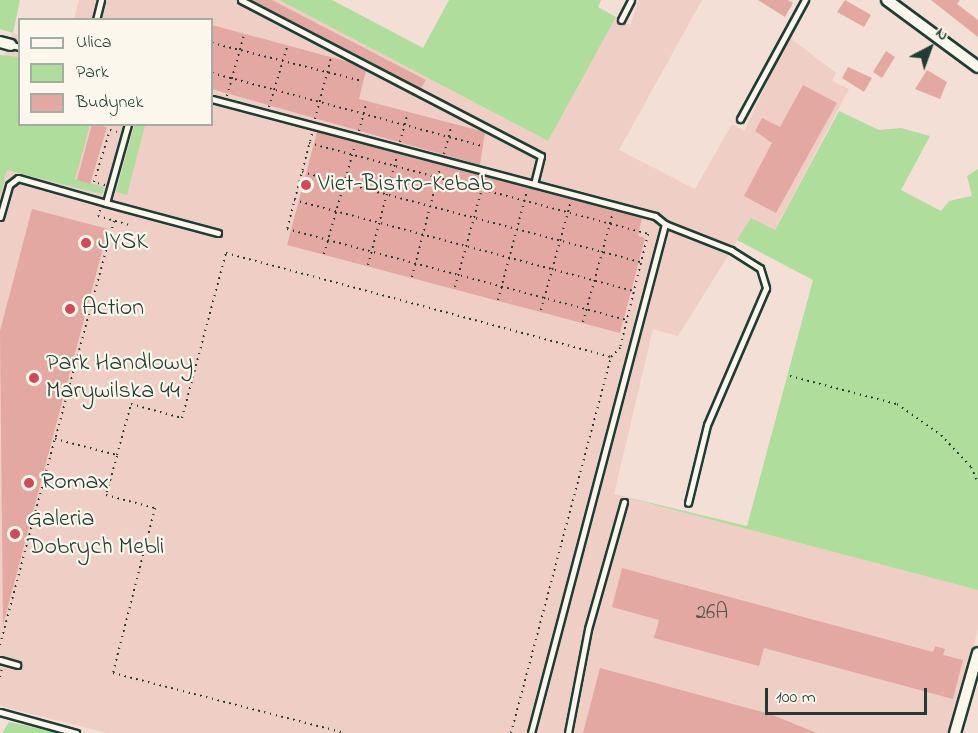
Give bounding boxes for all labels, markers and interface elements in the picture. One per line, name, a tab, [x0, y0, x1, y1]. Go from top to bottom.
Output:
legend	[18, 18, 213, 126]
north arrow	[900, 18, 960, 78]
text: N	[930, 22, 954, 47]
text: Ulica	[76, 30, 111, 56]
text: Park	[76, 60, 109, 86]
text: Budynek	[76, 90, 143, 116]
place label: Viet-Bistro-Kebab	[318, 171, 493, 199]
marker: Viet-Bistro-Kebab	[299, 178, 313, 192]
place label: JYSK	[98, 229, 148, 257]
marker: JYSK	[79, 236, 93, 250]
place label: Action	[82, 295, 144, 323]
marker: Action	[63, 302, 77, 316]
place label: Park Handlowy Marywilska 44	[46, 350, 193, 406]
marker: Park Handlowy Marywilska 44	[27, 371, 41, 385]
place label: Romax	[41, 469, 109, 497]
marker: Romax	[22, 476, 36, 490]
place label: Galeria Dobrych Mebli	[27, 506, 164, 562]
marker: Galeria Dobrych Mebli	[8, 527, 22, 541]
house number: 26A	[696, 600, 728, 626]
scale bar	[768, 676, 930, 714]
text: 100 m	[776, 685, 816, 711]

